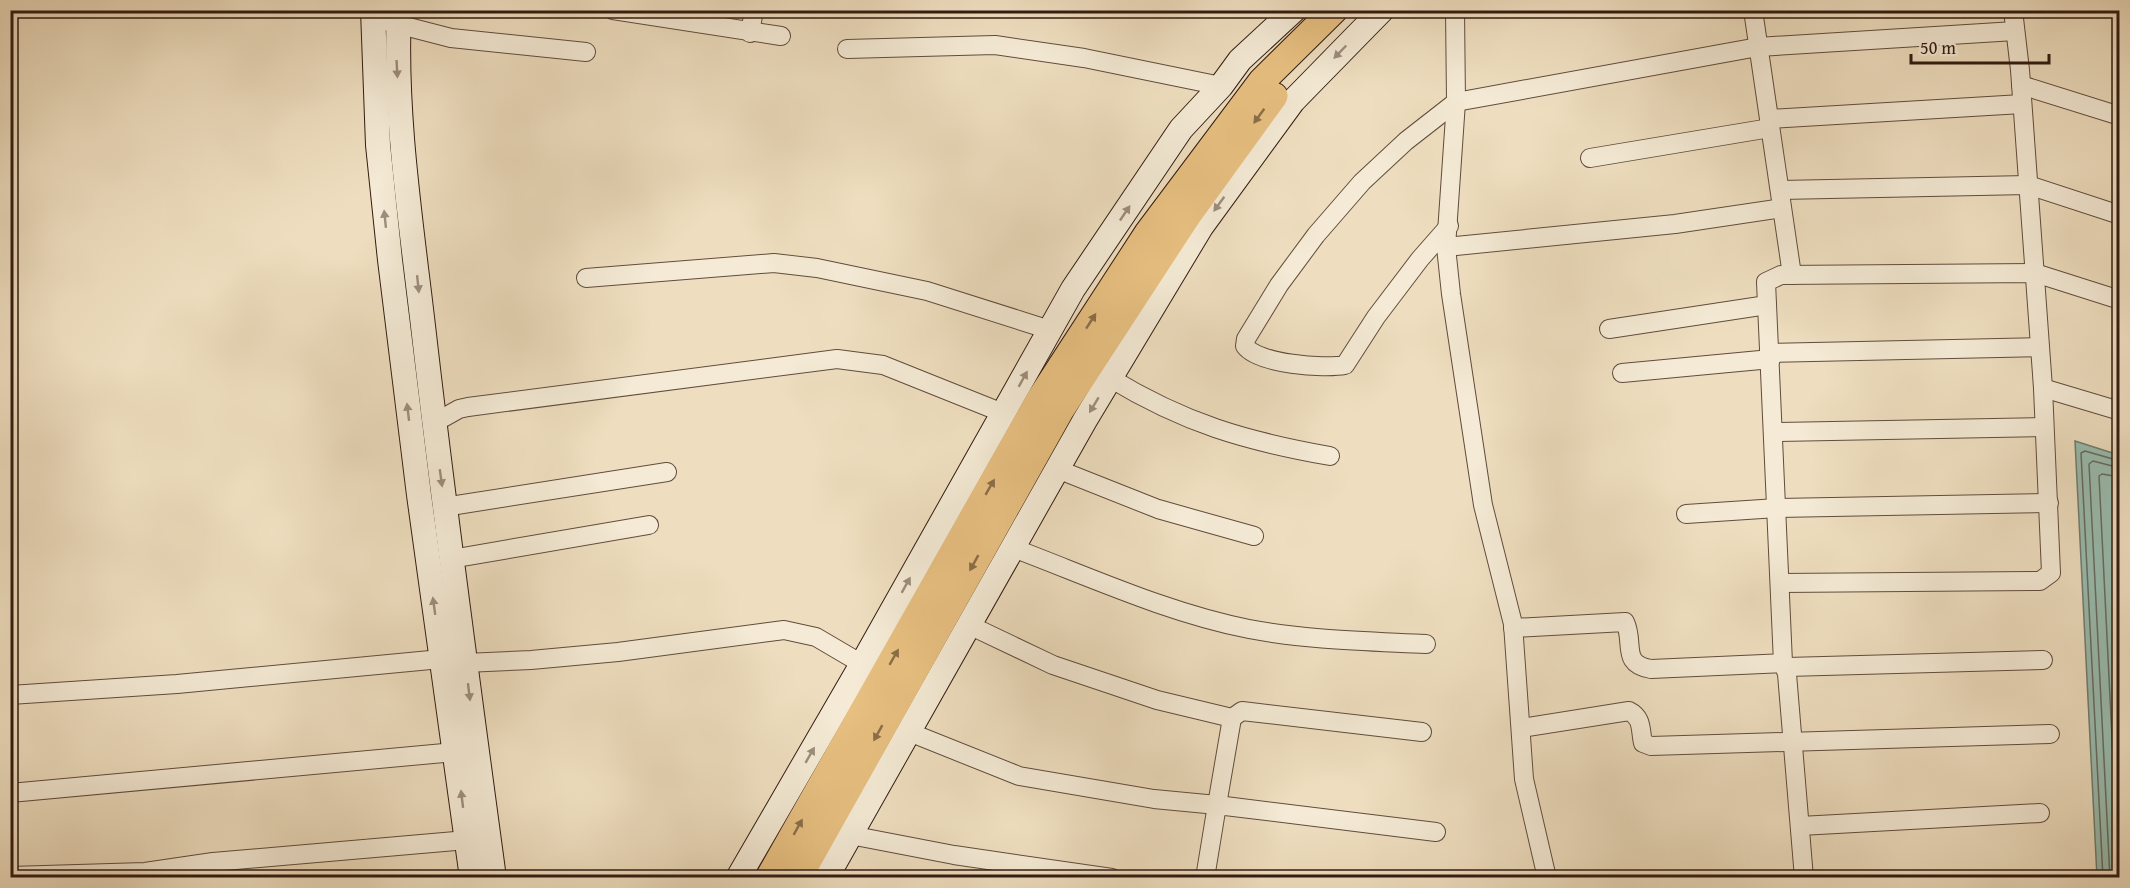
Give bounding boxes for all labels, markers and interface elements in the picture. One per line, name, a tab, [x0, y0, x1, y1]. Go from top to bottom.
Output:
scale bar	[1911, 27, 2049, 65]
text: 50 m	[1920, 34, 1956, 61]
one-way arrow	[1334, 44, 1348, 58]
one-way arrow	[393, 59, 402, 78]
one-way arrow	[1254, 108, 1266, 123]
one-way arrow	[1213, 196, 1225, 211]
one-way arrow	[1119, 205, 1131, 221]
one-way arrow	[381, 209, 390, 228]
one-way arrow	[413, 274, 423, 293]
one-way arrow	[1085, 313, 1097, 329]
one-way arrow	[1017, 370, 1027, 387]
one-way arrow	[1089, 397, 1099, 414]
one-way arrow	[404, 403, 413, 422]
one-way arrow	[436, 468, 445, 487]
one-way arrow	[985, 478, 995, 495]
one-way arrow	[968, 555, 979, 571]
one-way arrow	[901, 577, 912, 593]
one-way arrow	[429, 596, 438, 615]
one-way arrow	[889, 648, 899, 665]
one-way arrow	[464, 682, 473, 701]
one-way arrow	[873, 724, 883, 741]
one-way arrow	[805, 746, 815, 763]
one-way arrow	[457, 789, 466, 808]
one-way arrow	[793, 818, 803, 835]

